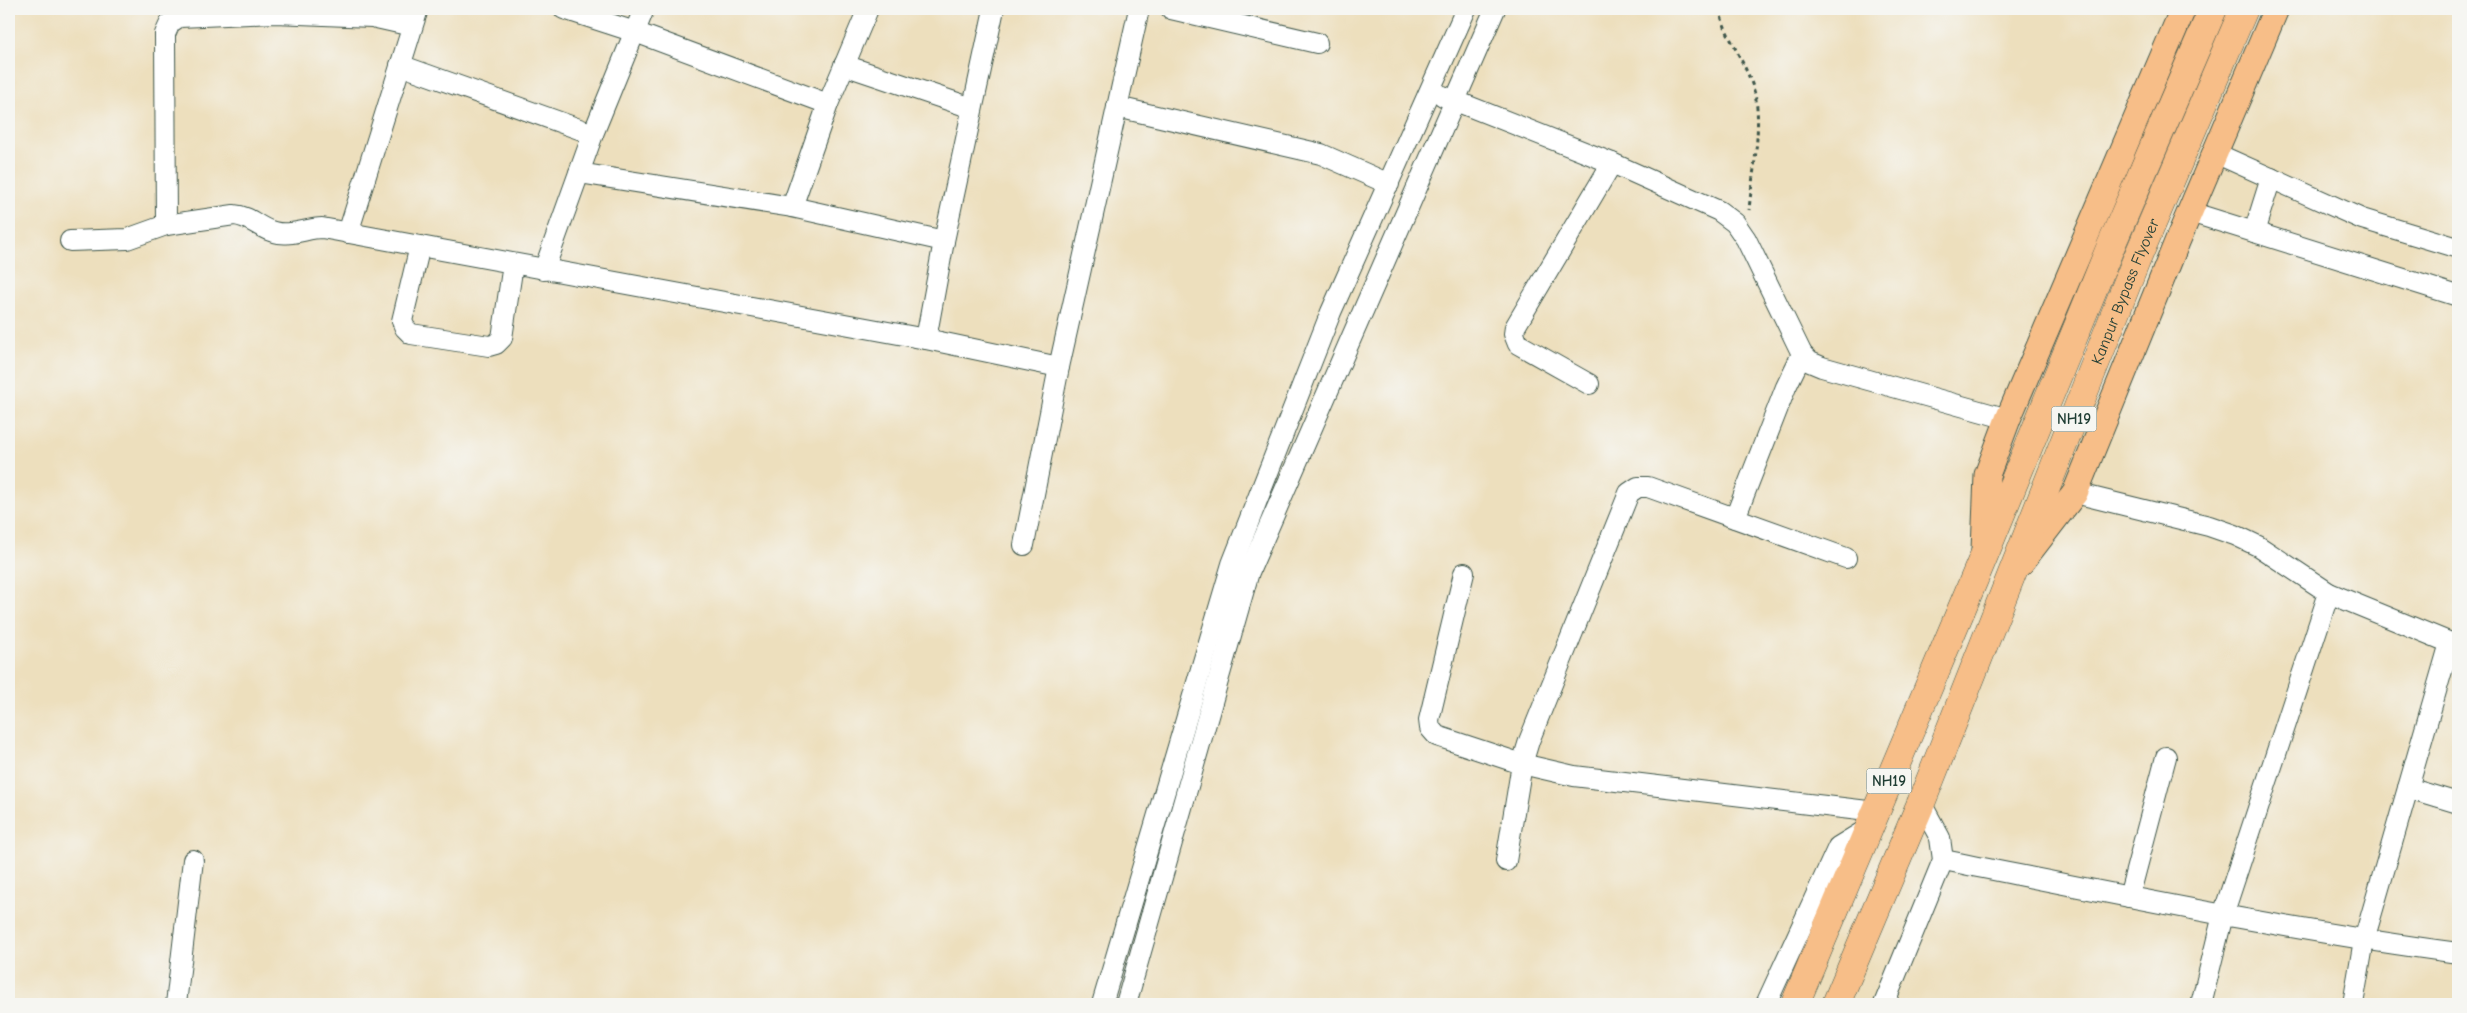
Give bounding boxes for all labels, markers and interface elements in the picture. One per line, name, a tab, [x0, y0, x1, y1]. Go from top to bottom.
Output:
street label: Kanpur Bypass Flyover	[2088, 215, 2163, 367]
road number: NH19	[2052, 406, 2096, 432]
road number: NH19	[1866, 768, 1912, 794]

